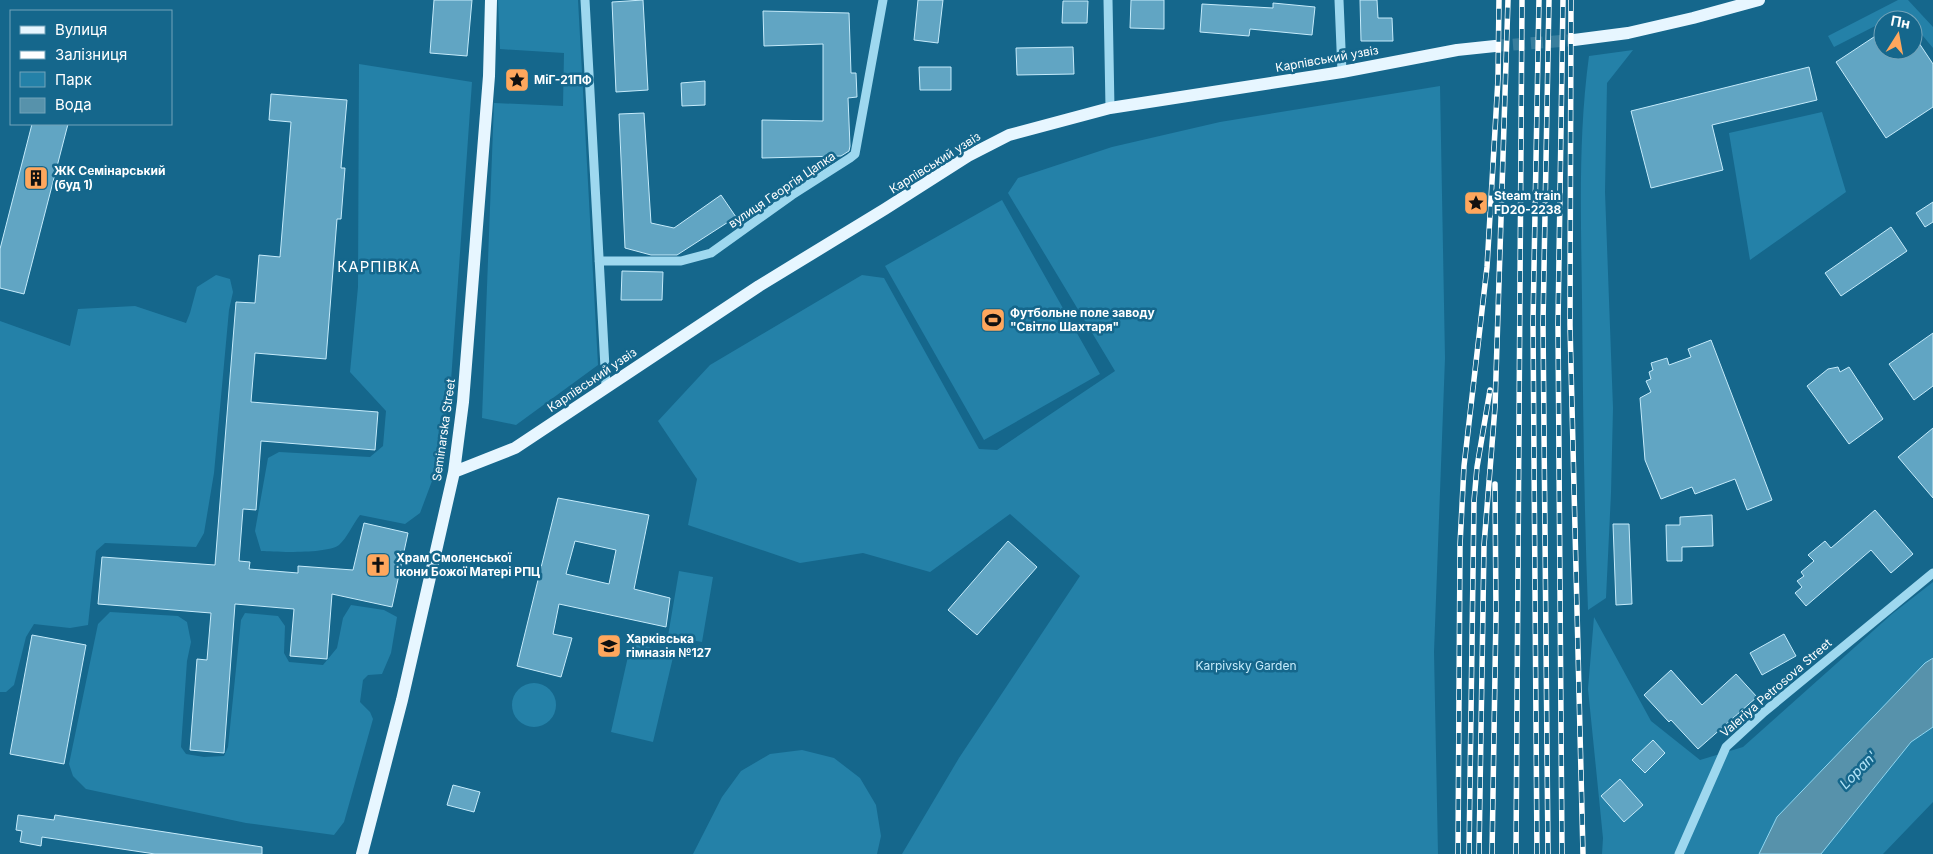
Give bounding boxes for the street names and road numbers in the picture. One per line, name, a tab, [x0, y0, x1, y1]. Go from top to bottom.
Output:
street label: Карпівський узвіз	[1274, 42, 1380, 75]
street label: Карпівський узвіз	[886, 128, 983, 197]
street label: вулиця Георгія Цапка	[725, 148, 838, 231]
street label: Карпівський узвіз	[544, 344, 639, 415]
street label: Seminarska Street	[429, 378, 458, 482]
street label: Valeriya Petrosova Street	[1717, 635, 1834, 740]

